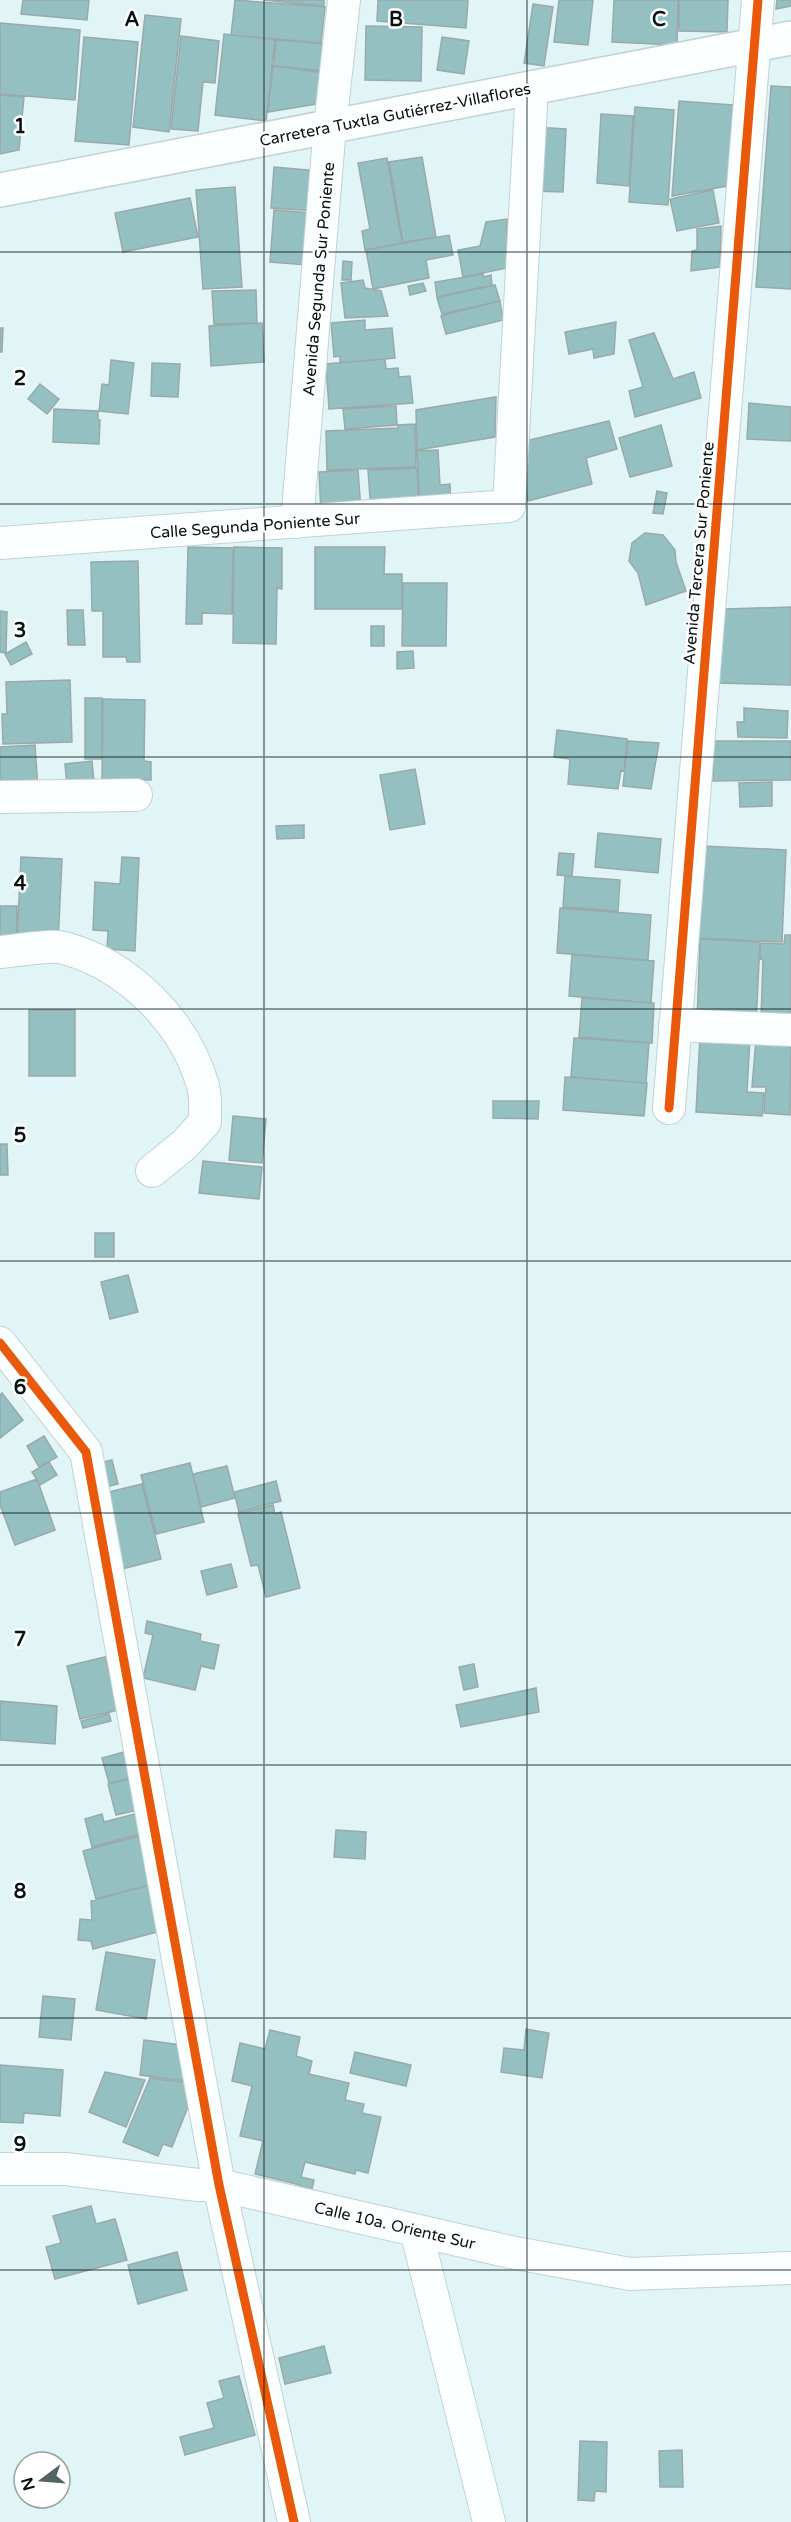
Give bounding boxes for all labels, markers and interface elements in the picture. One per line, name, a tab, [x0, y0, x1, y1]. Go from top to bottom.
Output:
text: A	[125, 8, 140, 32]
text: B	[389, 8, 403, 32]
text: C	[652, 8, 666, 32]
street label: Carretera Tuxtla Gutiérrez-Villaflores	[258, 79, 533, 151]
text: 1	[14, 115, 26, 139]
street label: Avenida Segunda Sur Poniente	[299, 161, 339, 397]
text: 2	[14, 367, 26, 391]
street label: Avenida Tercera Sur Poniente	[679, 441, 719, 665]
street label: Calle Segunda Poniente Sur	[149, 509, 362, 543]
text: 3	[14, 619, 26, 643]
text: 4	[14, 872, 27, 896]
text: 5	[14, 1124, 26, 1148]
text: 6	[14, 1376, 26, 1400]
text: 7	[14, 1628, 26, 1652]
text: 8	[14, 1880, 26, 1904]
text: 9	[14, 2133, 26, 2157]
street label: Calle 10a. Oriente Sur	[312, 2198, 478, 2254]
north arrow	[12, 2450, 72, 2510]
text: N	[17, 2475, 40, 2493]

